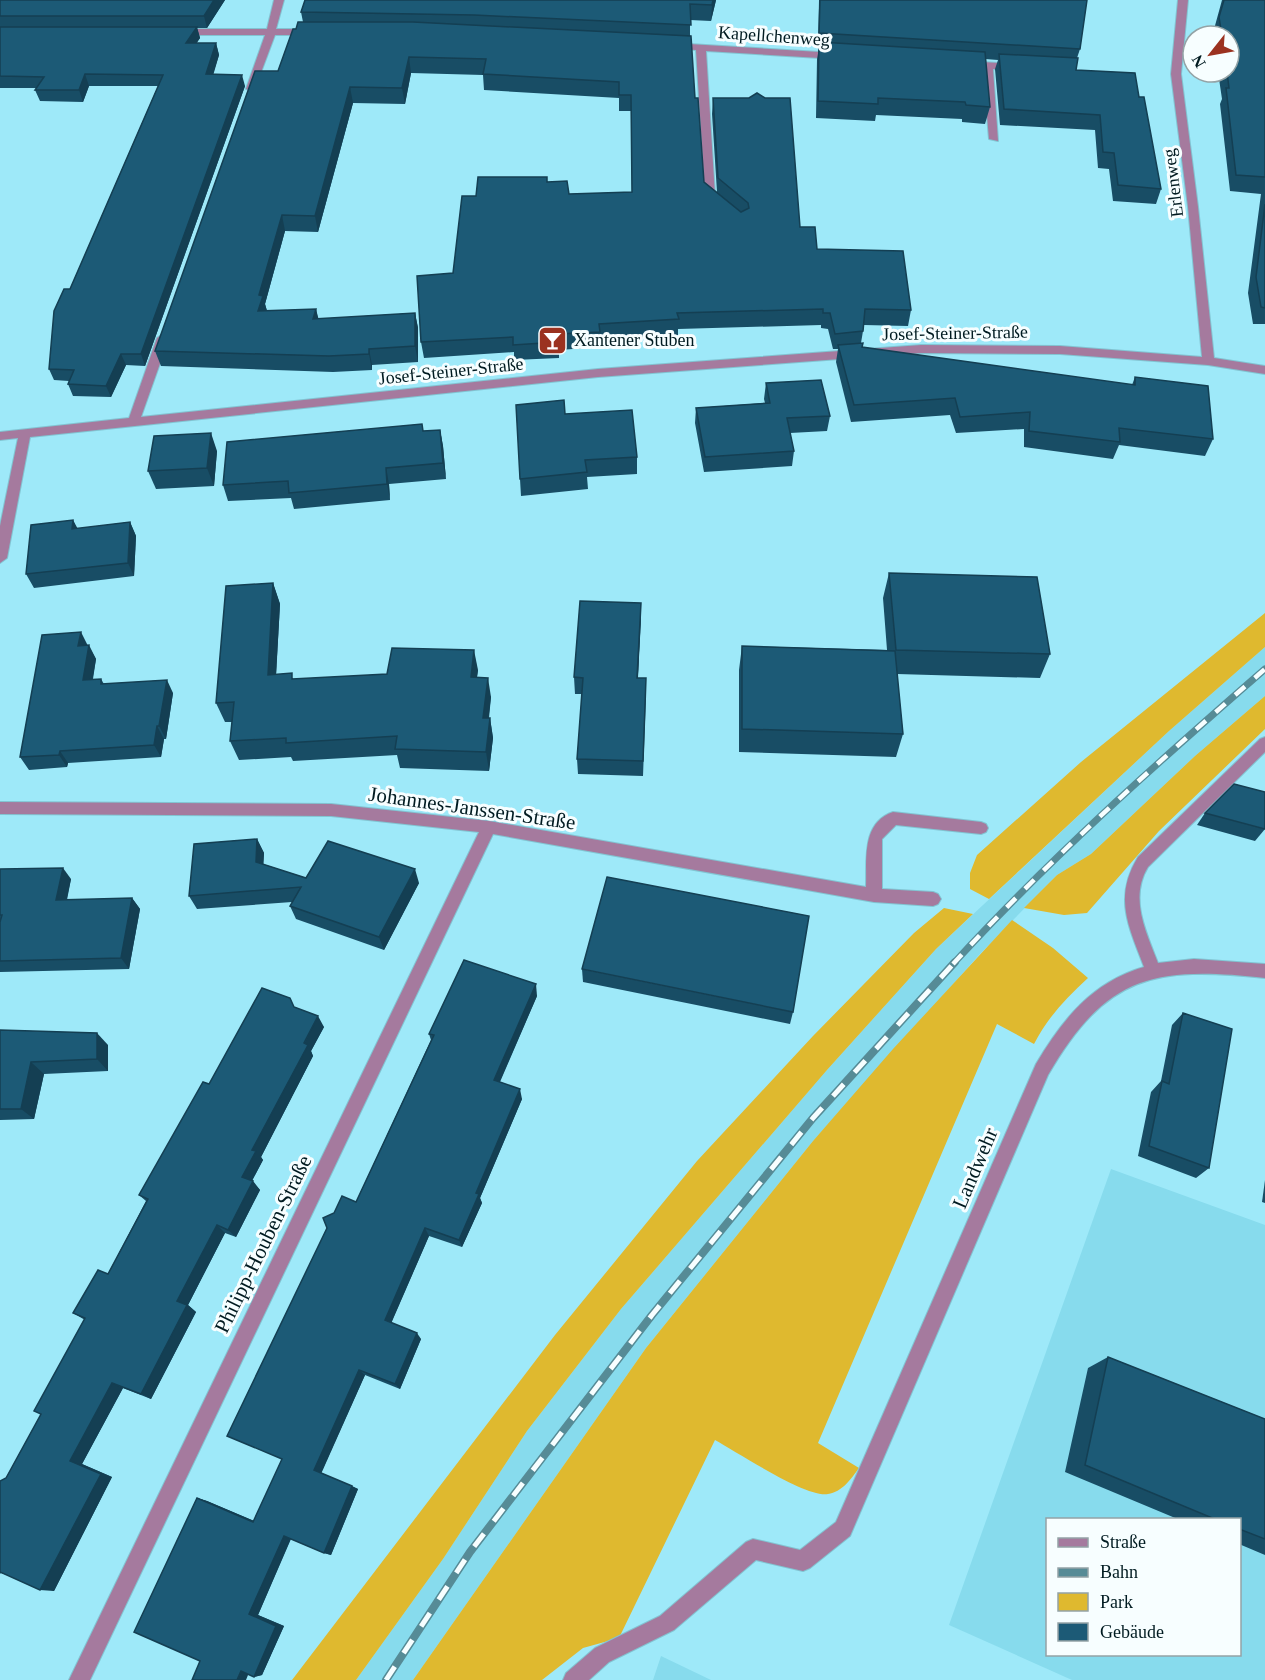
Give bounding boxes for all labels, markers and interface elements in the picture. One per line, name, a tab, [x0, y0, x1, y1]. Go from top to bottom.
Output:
street label: Kapellchenweg	[717, 22, 831, 50]
north arrow	[1181, 24, 1241, 84]
text: N	[1188, 52, 1209, 71]
street label: Erlenweg	[1159, 148, 1187, 218]
street label: Josef-Steiner-Straße	[882, 322, 1028, 344]
bar icon: Xantener Stuben	[537, 324, 569, 356]
place label: Xantener Stuben	[574, 330, 694, 350]
street label: Josef-Steiner-Straße	[378, 353, 524, 389]
street label: Johannes-Janssen-Straße	[367, 782, 577, 834]
street label: Landwehr	[947, 1124, 1003, 1212]
street label: Philipp-Houben-Straße	[210, 1151, 316, 1337]
legend	[1046, 1518, 1241, 1656]
text: Straße	[1100, 1532, 1146, 1552]
text: Bahn	[1100, 1562, 1138, 1582]
text: Park	[1100, 1592, 1133, 1612]
text: Gebäude	[1100, 1622, 1164, 1642]

